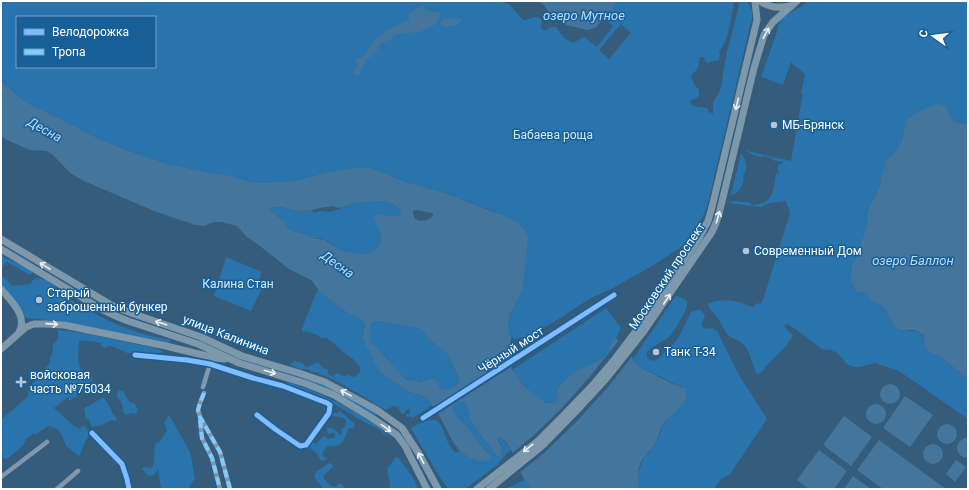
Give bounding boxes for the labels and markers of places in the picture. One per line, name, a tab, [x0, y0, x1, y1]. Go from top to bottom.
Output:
place label: МБ-Брянск	[782, 118, 844, 132]
marker: МБ-Брянск	[769, 120, 779, 130]
place label: Современный Дом	[754, 244, 862, 258]
marker: Современный Дом	[741, 246, 751, 256]
place label: Старый заброшенный бункер	[47, 286, 168, 314]
marker: Старый заброшенный бункер	[34, 295, 44, 305]
place label: Танк Т-34	[664, 345, 716, 359]
marker: Танк Т-34	[651, 347, 661, 357]
place label: войсковая часть №75034	[30, 368, 111, 396]
marker: войсковая часть №75034	[15, 376, 27, 388]

